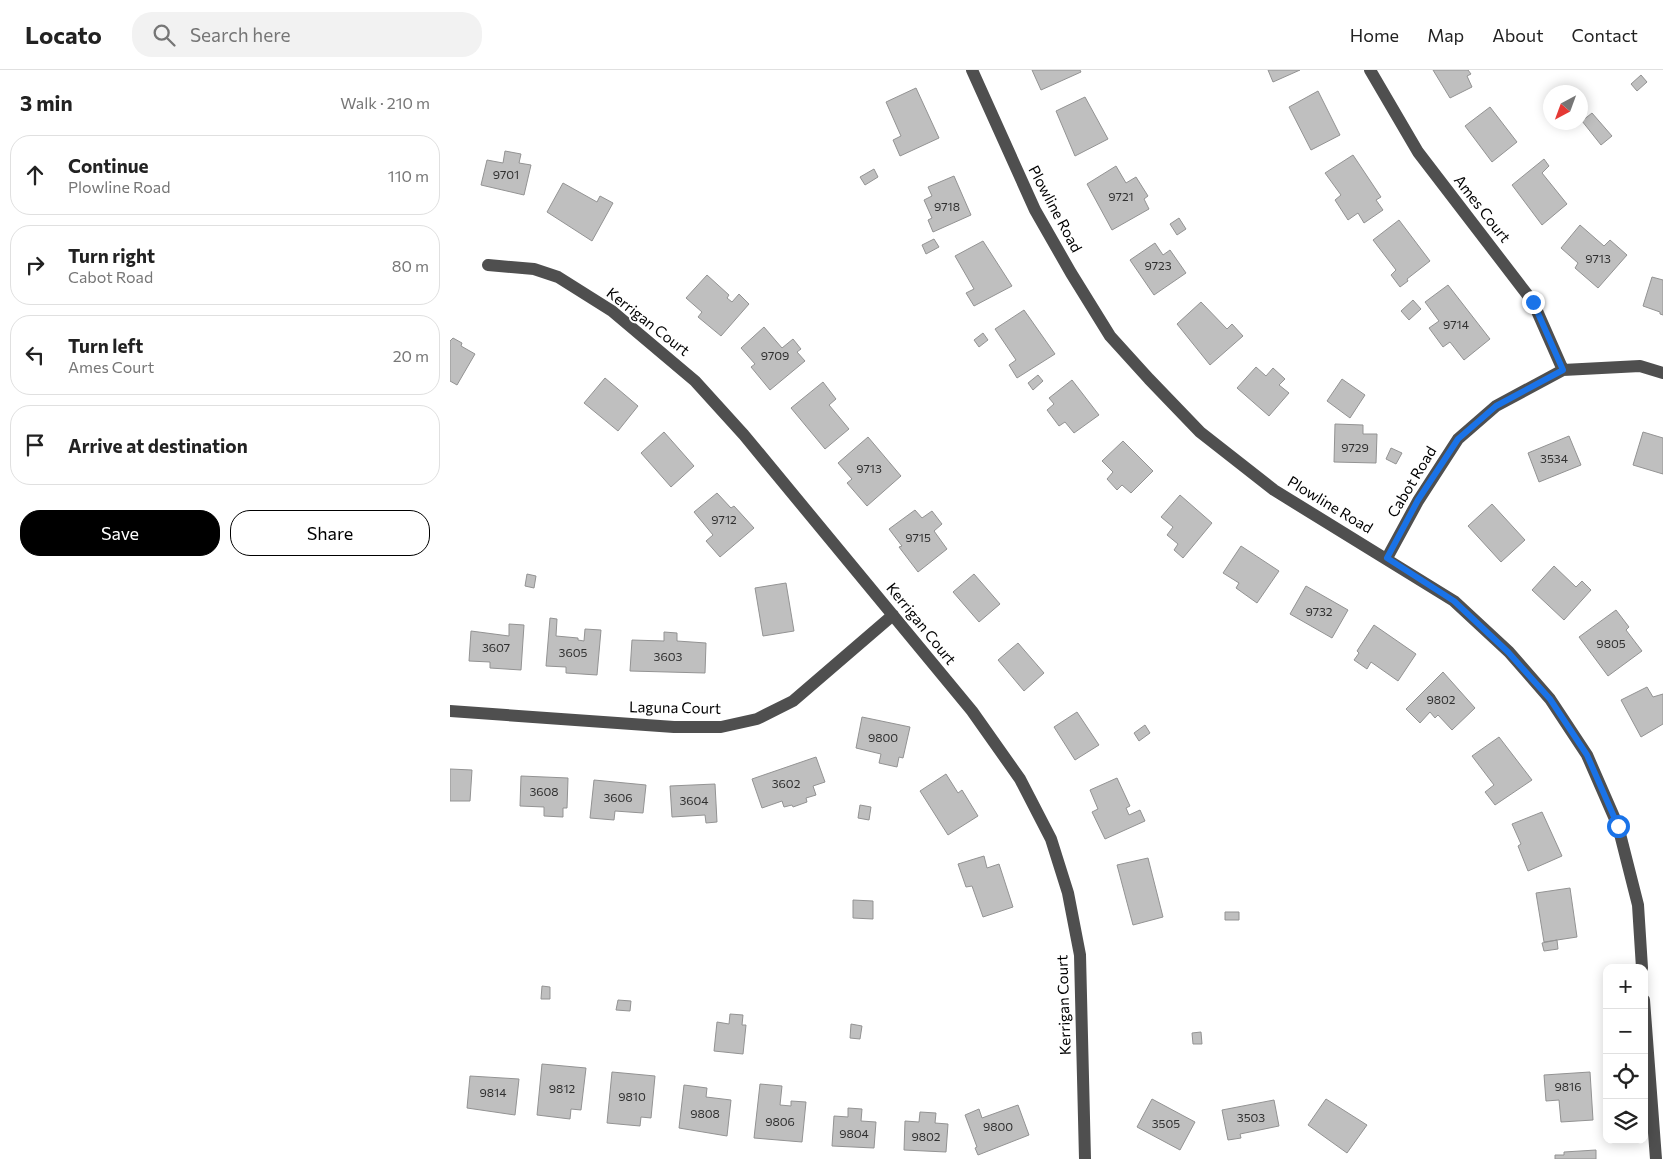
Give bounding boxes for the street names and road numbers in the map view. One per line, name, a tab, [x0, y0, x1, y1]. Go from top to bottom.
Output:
street label: Plowline Road	[1025, 162, 1086, 255]
street label: Ames Court	[1451, 171, 1515, 246]
street label: Kerrigan Court	[604, 283, 694, 359]
street label: Cabot Road	[1383, 443, 1439, 520]
street label: Plowline Road	[1285, 472, 1376, 537]
street label: Kerrigan Court	[883, 579, 960, 668]
street label: Laguna Court	[629, 697, 721, 717]
street label: Kerrigan Court	[1052, 955, 1074, 1056]

